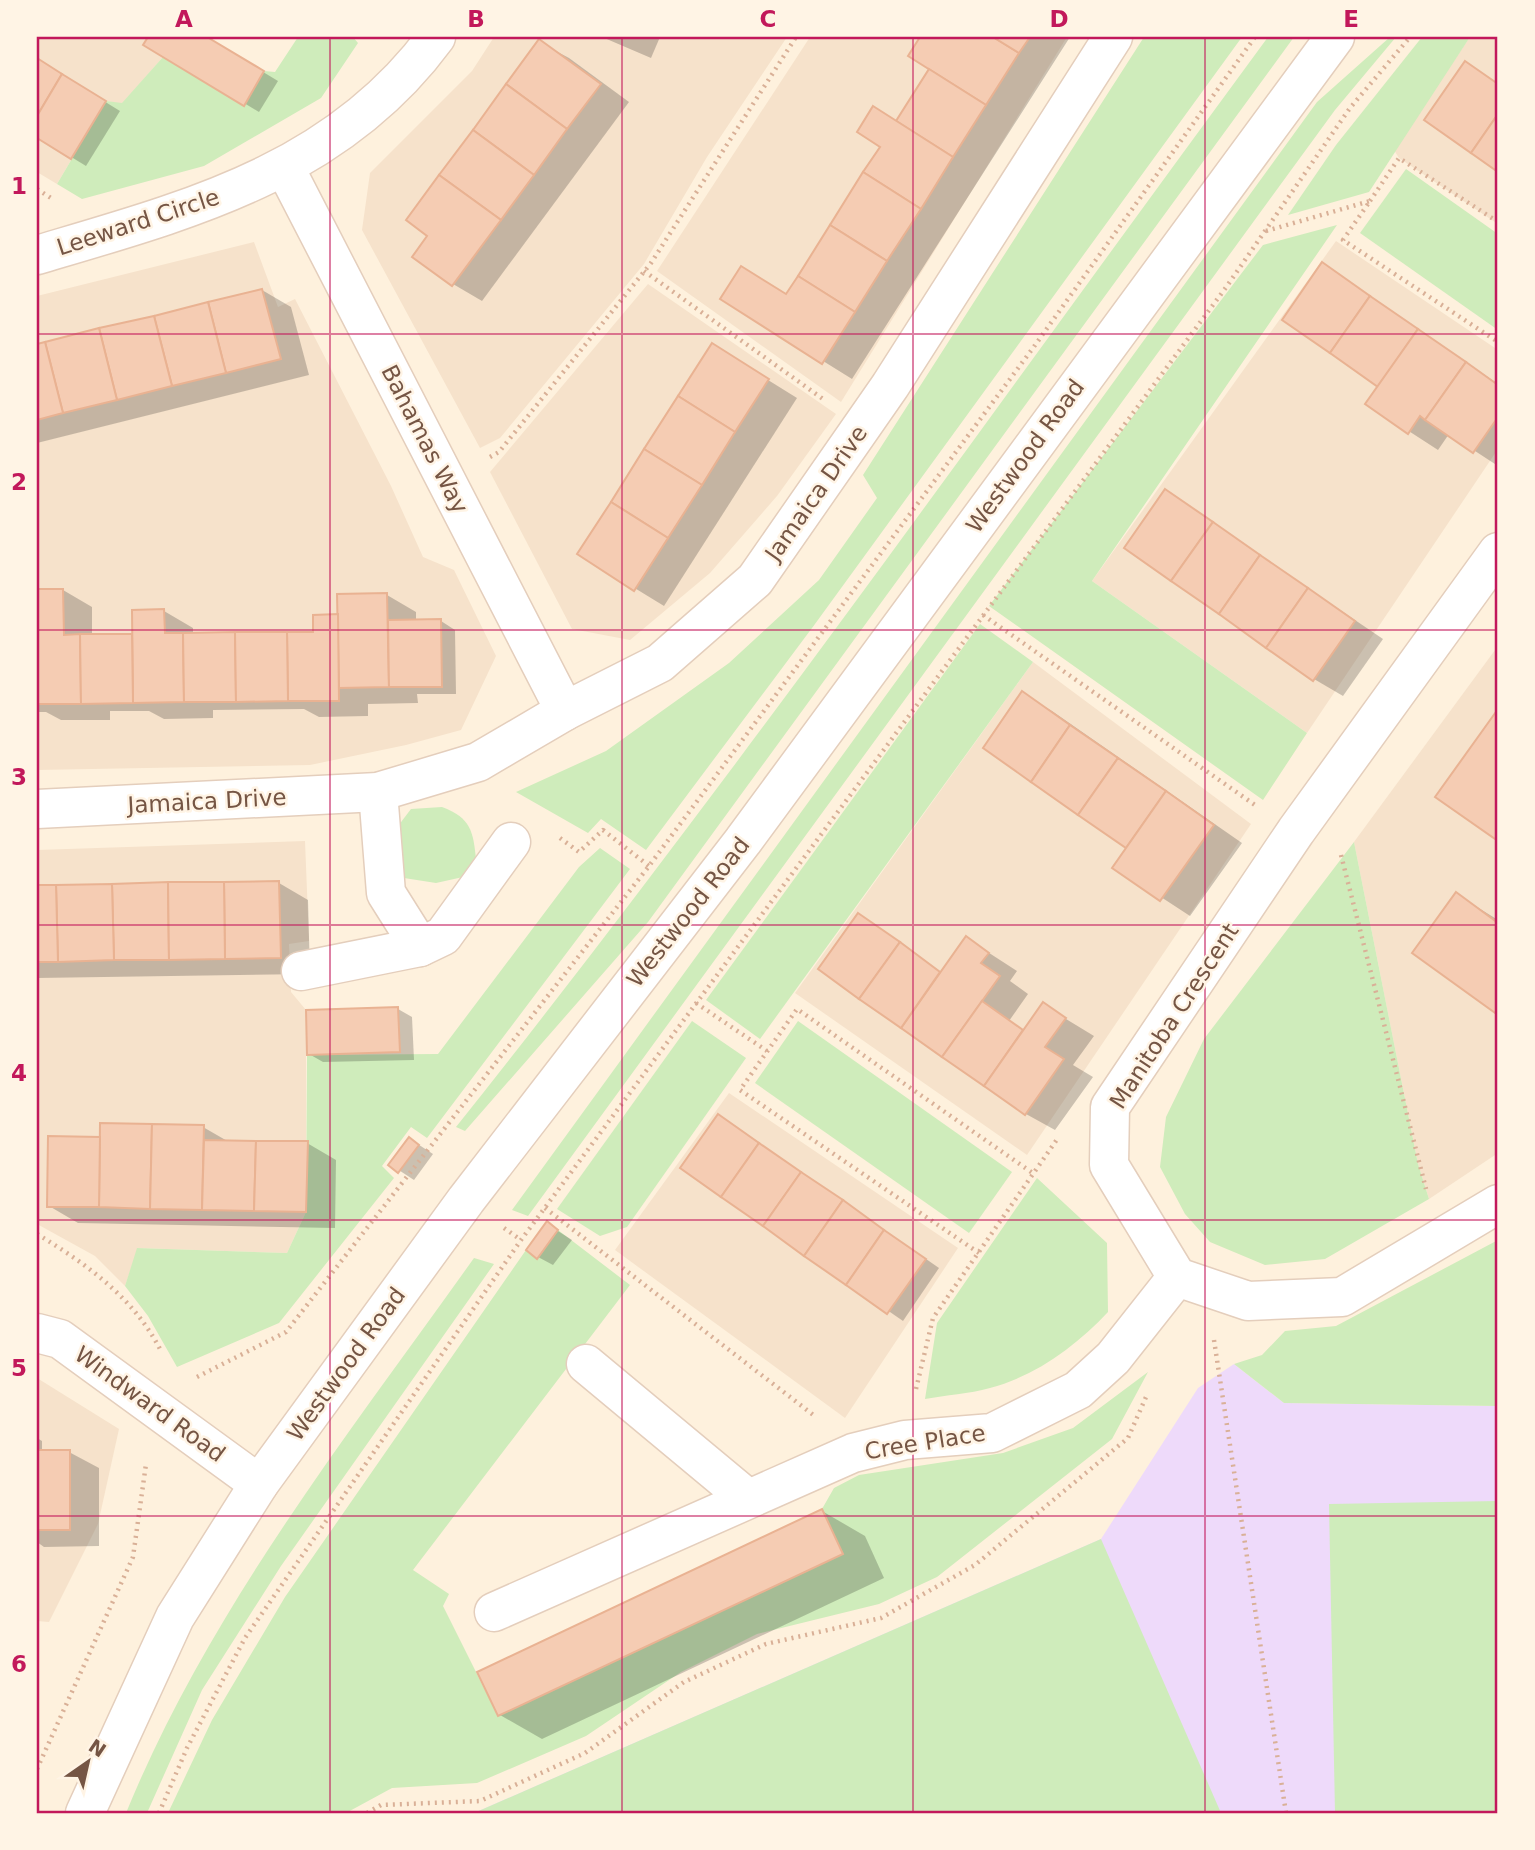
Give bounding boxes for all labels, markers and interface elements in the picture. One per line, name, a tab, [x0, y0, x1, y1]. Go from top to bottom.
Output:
text: A	[175, 6, 193, 32]
text: B	[467, 6, 485, 32]
text: C	[760, 6, 776, 32]
text: D	[1049, 6, 1069, 32]
text: E	[1343, 6, 1359, 32]
text: 1	[11, 173, 27, 199]
street label: Leeward Circle	[54, 183, 222, 261]
street label: Bahamas Way	[376, 360, 474, 518]
street label: Westwood Road	[961, 374, 1089, 538]
street label: Jamaica Drive	[759, 420, 872, 567]
text: 2	[11, 469, 27, 495]
text: 3	[11, 764, 27, 790]
street label: Jamaica Drive	[125, 784, 287, 818]
street label: Westwood Road	[621, 832, 755, 992]
street label: Manitoba Crescent	[1104, 919, 1244, 1113]
text: 4	[11, 1060, 27, 1086]
street label: Westwood Road	[282, 1282, 410, 1446]
street label: Windward Road	[70, 1341, 230, 1467]
text: 5	[11, 1355, 27, 1381]
street label: Cree Place	[863, 1420, 987, 1464]
text: 6	[11, 1651, 27, 1677]
north arrow	[52, 1728, 122, 1798]
text: N	[85, 1734, 110, 1761]

